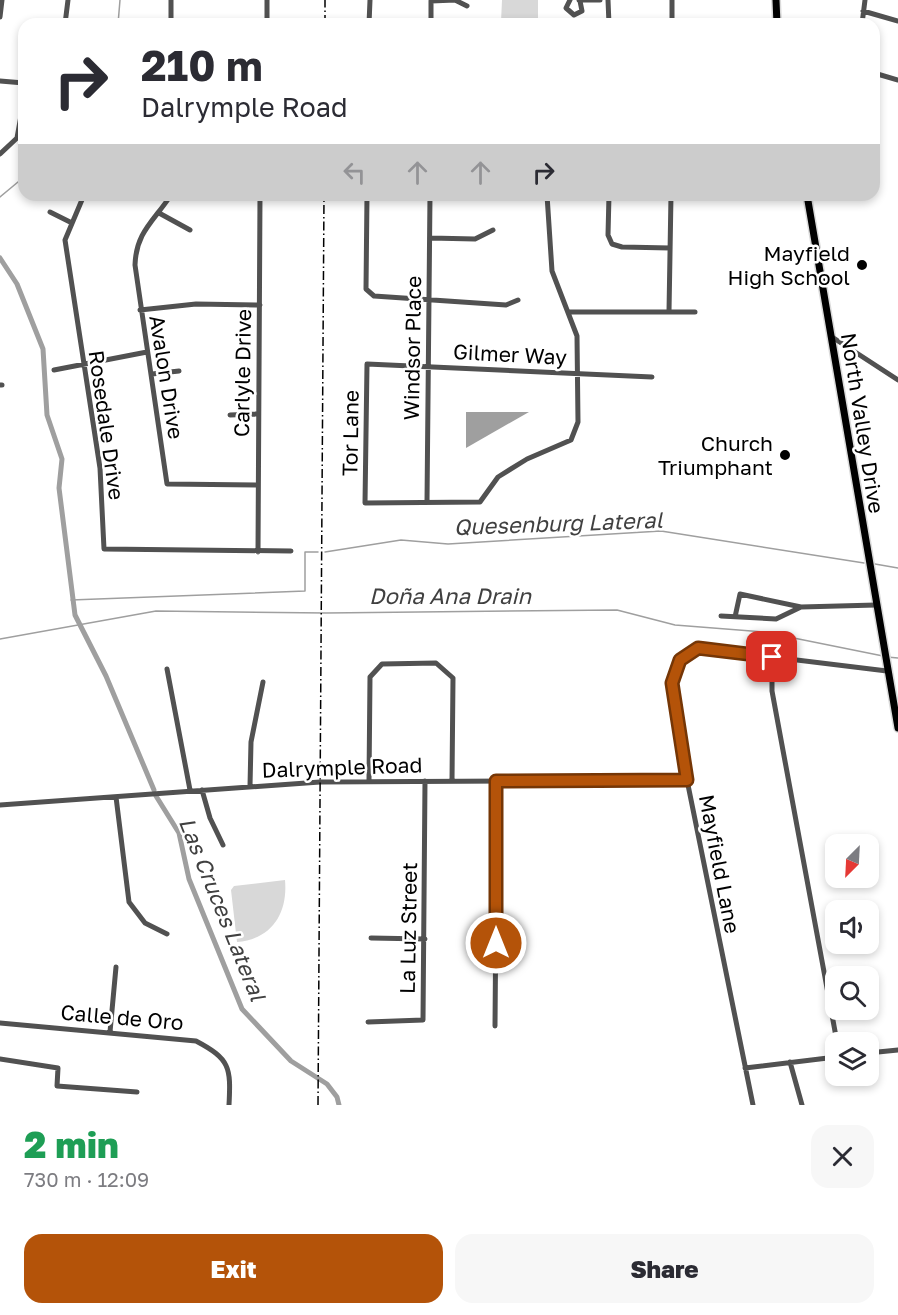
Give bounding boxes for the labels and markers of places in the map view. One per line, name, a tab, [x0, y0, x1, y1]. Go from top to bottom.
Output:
place label: Mayfield High School	[728, 240, 850, 290]
marker: Mayfield High School	[855, 258, 869, 272]
place label: Church Triumphant	[658, 430, 773, 480]
marker: Church Triumphant	[778, 448, 792, 462]
pin	[746, 631, 797, 682]

